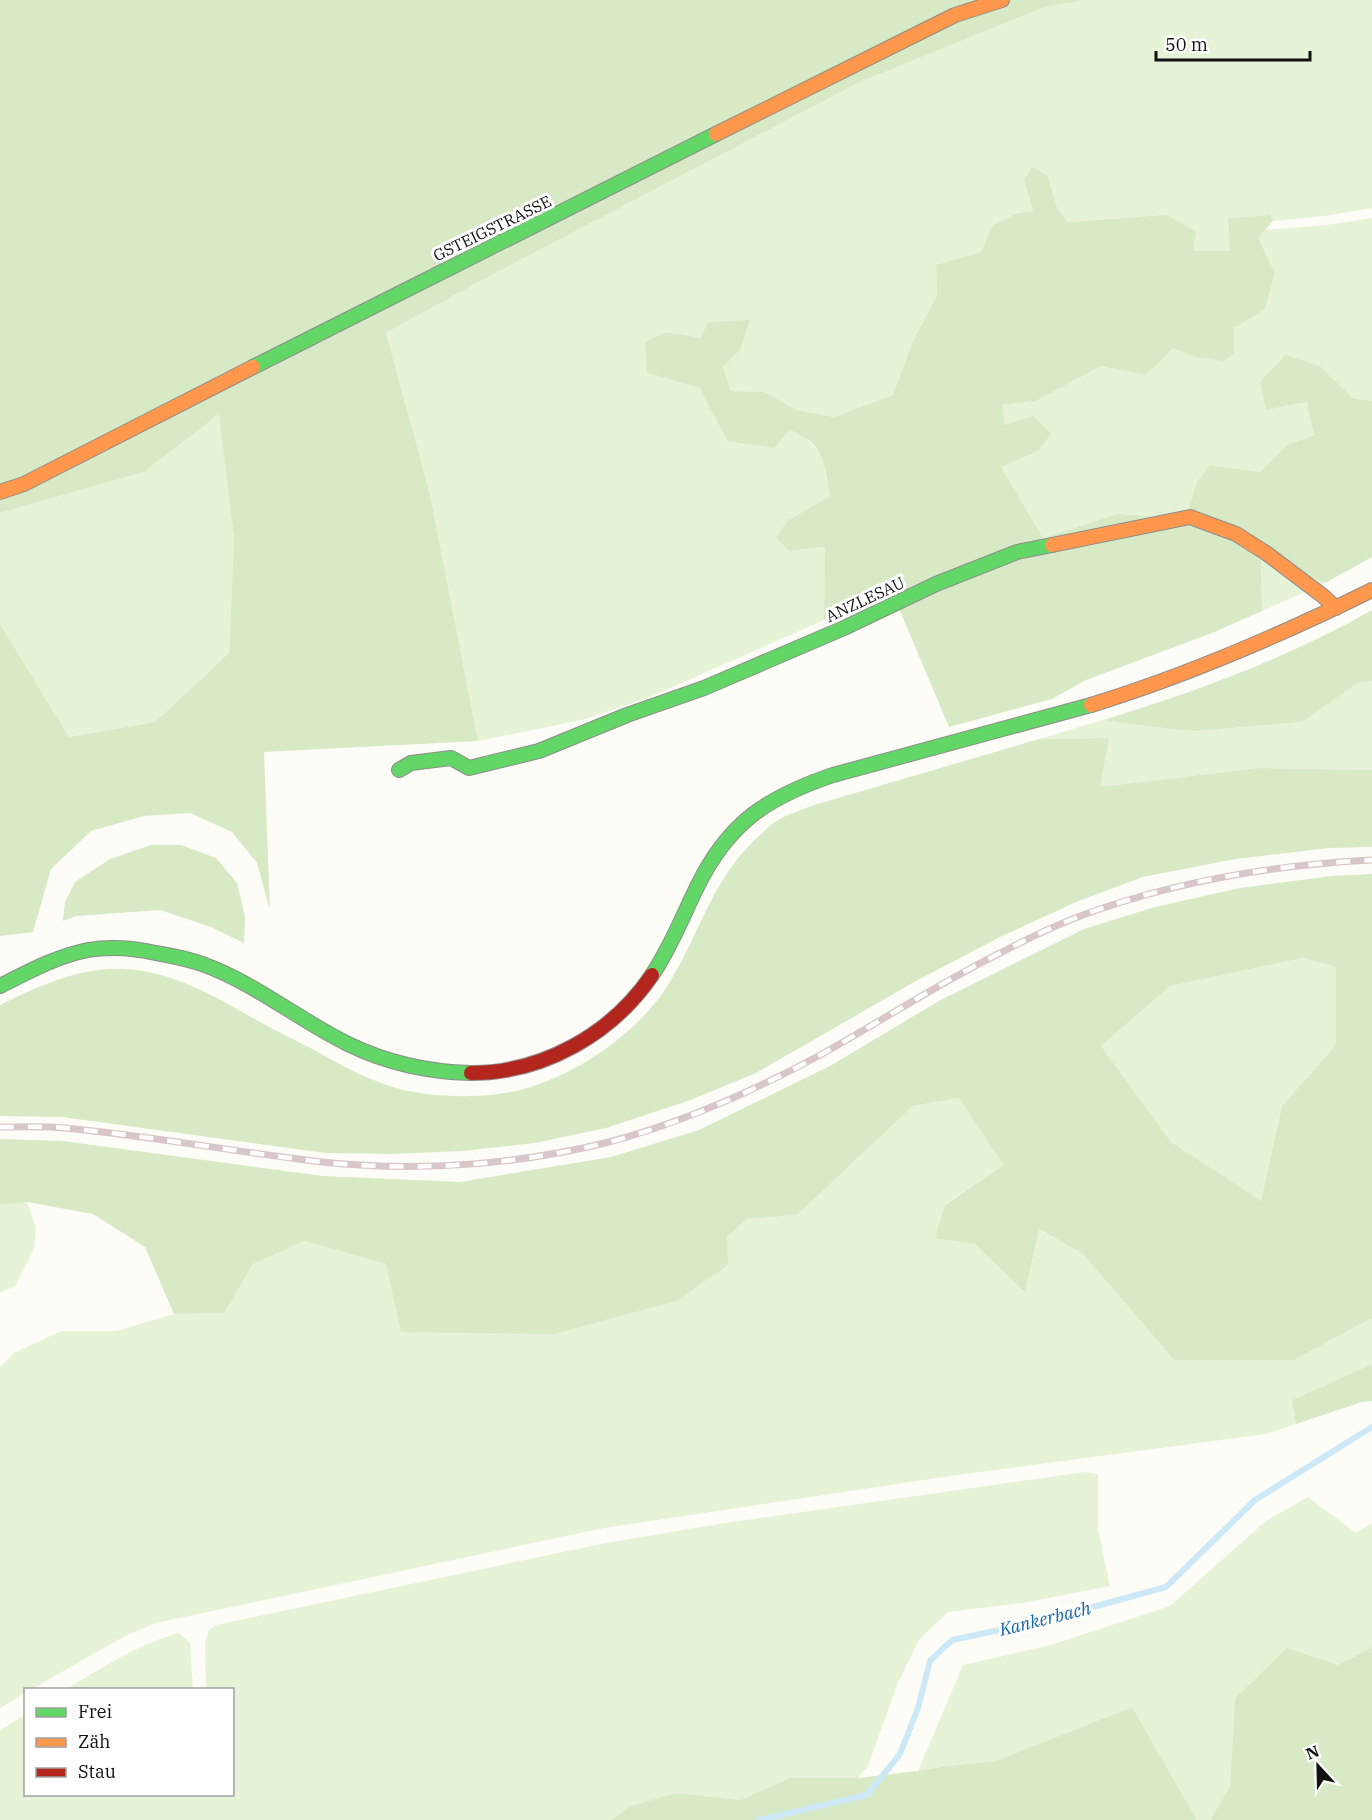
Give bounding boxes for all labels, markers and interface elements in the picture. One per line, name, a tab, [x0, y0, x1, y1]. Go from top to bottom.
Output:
scale bar	[1156, 24, 1310, 62]
text: 50 m	[1165, 33, 1208, 56]
street label: GSTEIGSTRASSE	[430, 191, 554, 265]
street label: ANZLESAU	[822, 572, 908, 626]
water label: Kankerbach	[996, 1596, 1093, 1641]
legend	[24, 1688, 234, 1796]
text: Frei	[78, 1700, 112, 1723]
text: Zäh	[78, 1730, 111, 1753]
north arrow	[1288, 1736, 1348, 1796]
text: N	[1303, 1740, 1322, 1764]
text: Stau	[78, 1760, 116, 1783]

